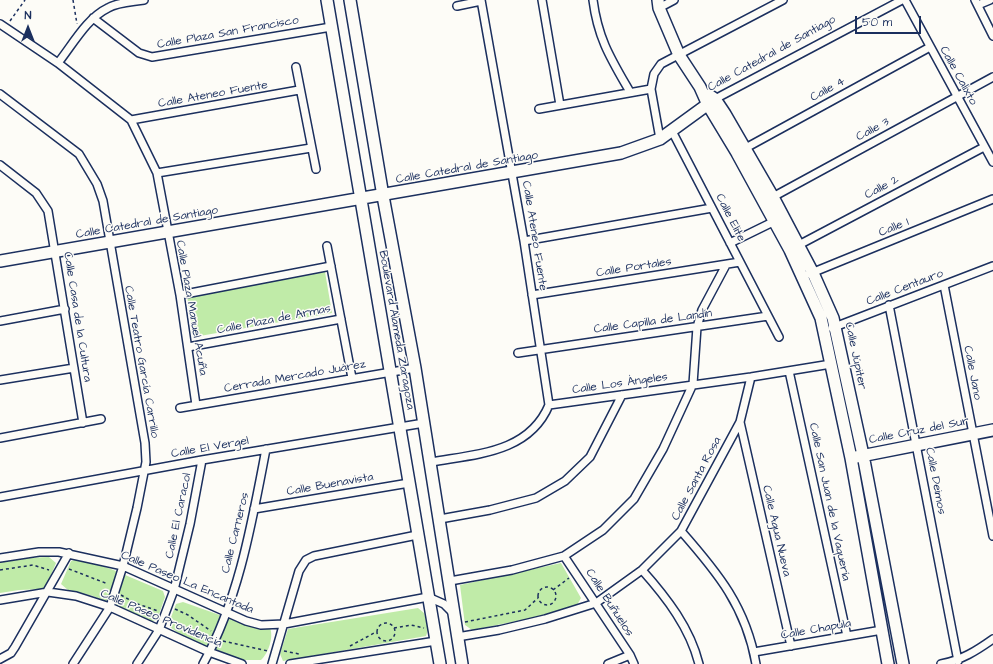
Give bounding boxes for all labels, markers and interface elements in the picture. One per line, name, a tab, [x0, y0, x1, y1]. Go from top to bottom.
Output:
north arrow	[8, 8, 48, 48]
text: N	[25, 8, 31, 23]
scale bar	[857, 8, 923, 34]
street label: Calle Plaza San Francisco	[156, 13, 300, 53]
street label: Calle Catedral de Santiago	[705, 13, 839, 95]
text: 50 m	[862, 14, 892, 31]
street label: Calle Calixto	[936, 44, 980, 108]
street label: Calle 4	[808, 75, 848, 105]
street label: Calle Ateneo Fuente	[157, 78, 269, 112]
street label: Calle 3	[854, 115, 892, 145]
street label: Calle Catedral de Santiago	[395, 148, 539, 188]
street label: Calle 2	[862, 173, 902, 203]
street label: Calle Ateneo Fuente	[518, 180, 550, 292]
street label: Calle Elite	[712, 192, 748, 244]
street label: Calle Catedral de Santiago	[75, 203, 219, 243]
street label: Calle 1	[877, 215, 911, 241]
street label: Calle Plaza Manuel Acuña	[172, 239, 210, 377]
street label: Boulevard Alameda Zaragoza	[375, 249, 417, 411]
street label: Calle Casa de la Cultura	[60, 251, 94, 383]
street label: Calle Portales	[595, 255, 673, 281]
street label: Calle Centauro	[865, 267, 945, 309]
street label: Calle Teatro García Carrillo	[121, 285, 161, 439]
street label: Calle Plaza de Armas	[216, 302, 332, 338]
street label: Calle Capilla de Landín	[593, 307, 713, 337]
street label: Calle Júpiter	[841, 321, 869, 391]
street label: Calle Jano	[960, 345, 984, 401]
street label: Cerrada Mercado Juárez	[223, 357, 367, 397]
street label: Calle Los Ángeles	[571, 370, 669, 398]
street label: Calle Cruz del Sur	[868, 414, 970, 448]
street label: Calle San Juan de la Vaquería	[805, 422, 853, 582]
street label: Calle El Vergel	[170, 434, 250, 462]
street label: Calle Santa Rosa	[669, 435, 725, 523]
street label: Calle Deimos	[921, 446, 949, 516]
street label: Calle Buenavista	[285, 470, 375, 500]
street label: Calle El Caracol	[163, 472, 195, 560]
street label: Calle Agua Nueva	[759, 484, 793, 578]
street label: Calle Carneros	[219, 491, 253, 575]
street label: Calle Paseo La Encantada	[118, 548, 256, 618]
street label: Calle Buñuelos	[582, 567, 636, 639]
street label: Calle Paseo Providencia	[98, 587, 224, 651]
street label: Calle Chapula	[780, 617, 852, 643]

